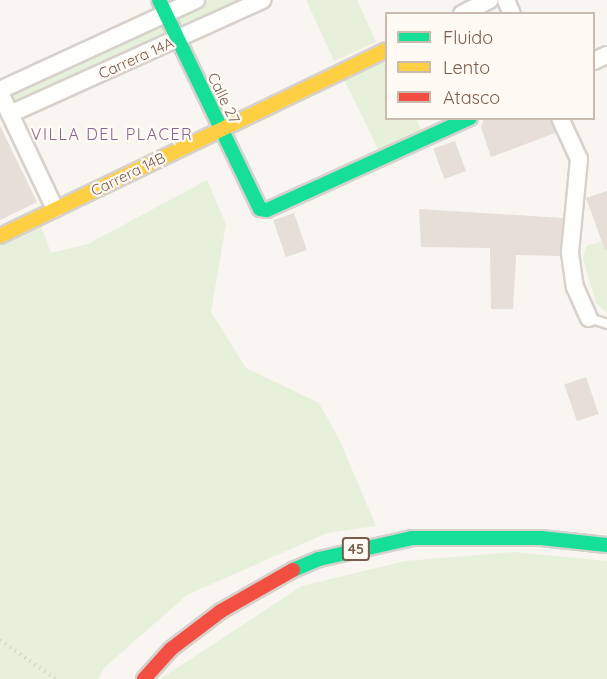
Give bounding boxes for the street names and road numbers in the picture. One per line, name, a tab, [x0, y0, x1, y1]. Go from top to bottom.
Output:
street label: Carrera 14A	[96, 33, 176, 83]
street label: Calle 27	[204, 70, 244, 126]
street label: Carrera 14B	[88, 148, 168, 200]
road number: 45	[341, 538, 371, 560]

